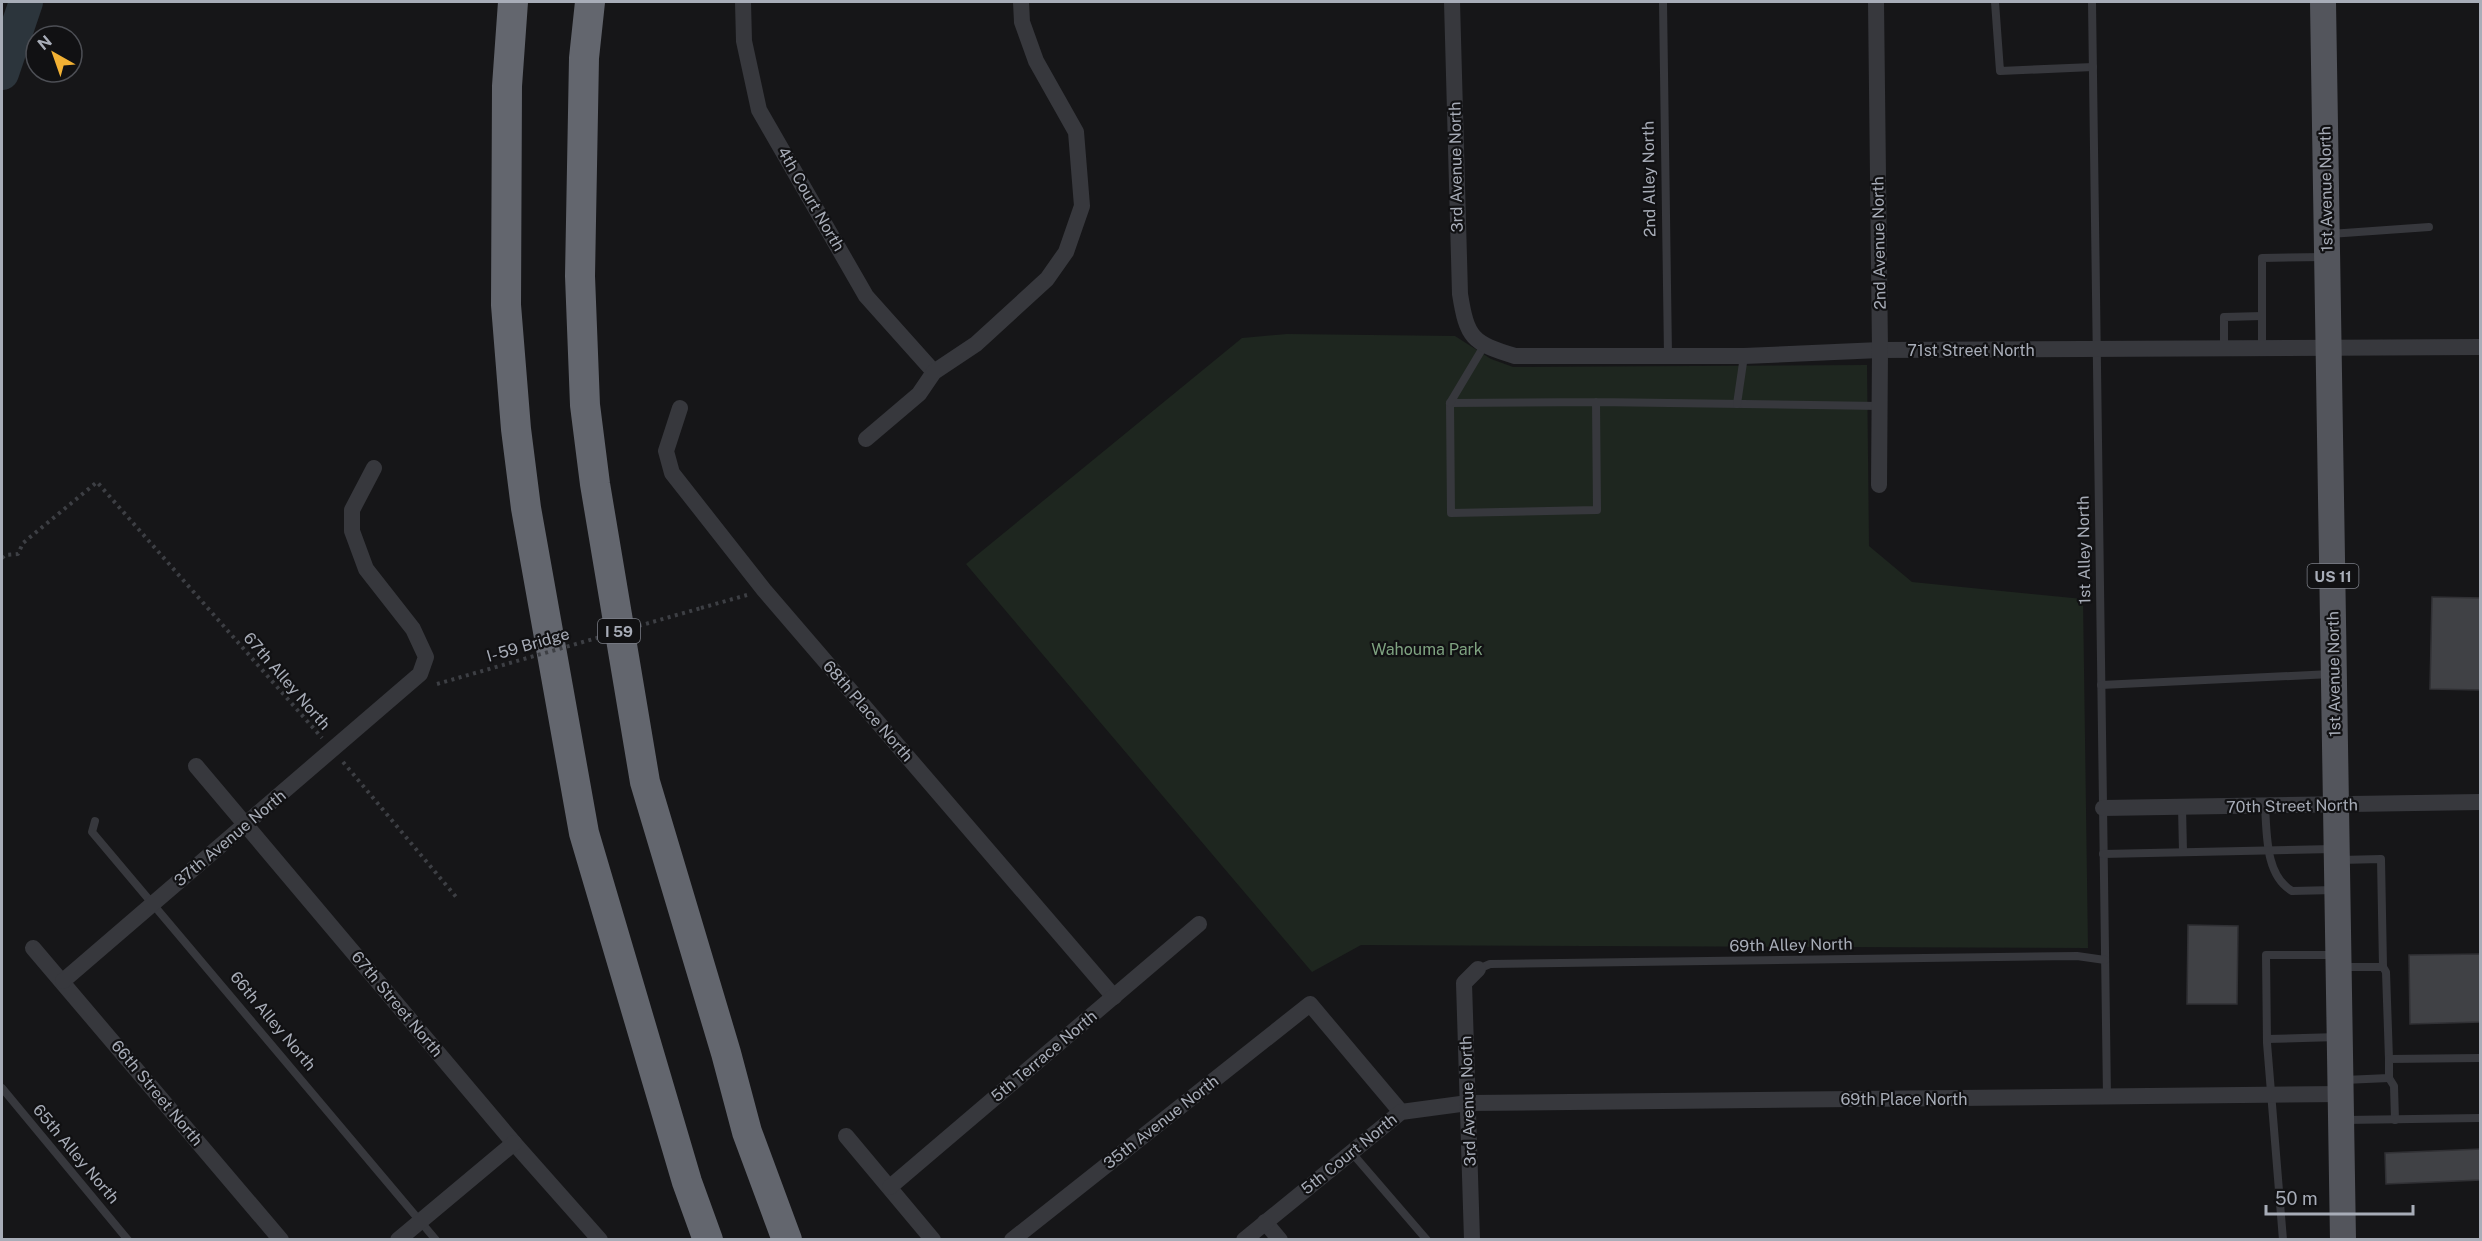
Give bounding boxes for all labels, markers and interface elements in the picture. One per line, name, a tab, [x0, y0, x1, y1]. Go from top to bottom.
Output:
north arrow	[24, 24, 84, 84]
text: N	[34, 32, 56, 54]
street label: 3rd Avenue North	[1445, 101, 1467, 233]
street label: 2nd Alley North	[1638, 121, 1660, 237]
street label: 1st Avenue North	[2315, 126, 2337, 252]
street label: 4th Court North	[773, 143, 849, 255]
street label: 2nd Avenue North	[1868, 176, 1890, 310]
street label: 71st Street North	[1907, 341, 2035, 360]
street label: 1st Alley North	[2074, 495, 2094, 605]
road number: US 11	[2308, 564, 2358, 588]
street label: 1st Avenue North	[2323, 611, 2345, 737]
road number: I 59	[598, 619, 640, 643]
street label: I- 59 Bridge	[484, 624, 572, 666]
street label: 67th Alley North	[240, 628, 334, 734]
park label: Wahouma Park	[1371, 640, 1483, 659]
street label: 68th Place North	[819, 657, 917, 765]
street label: 37th Avenue North	[170, 786, 290, 890]
street label: 70th Street North	[2226, 795, 2358, 817]
street label: 69th Alley North	[1729, 934, 1853, 956]
street label: 67th Street North	[347, 947, 447, 1061]
street label: 66th Alley North	[226, 968, 320, 1074]
street label: 5th Terrace North	[987, 1006, 1101, 1106]
street label: 3rd Avenue North	[1456, 1035, 1480, 1167]
street label: 66th Street North	[107, 1036, 207, 1150]
street label: 35th Avenue North	[1100, 1071, 1222, 1173]
street label: 69th Place North	[1841, 1090, 1967, 1109]
street label: 65th Alley North	[29, 1100, 123, 1208]
street label: 5th Court North	[1297, 1110, 1401, 1198]
scale bar	[2266, 1178, 2413, 1216]
text: 50 m	[2275, 1188, 2318, 1209]

